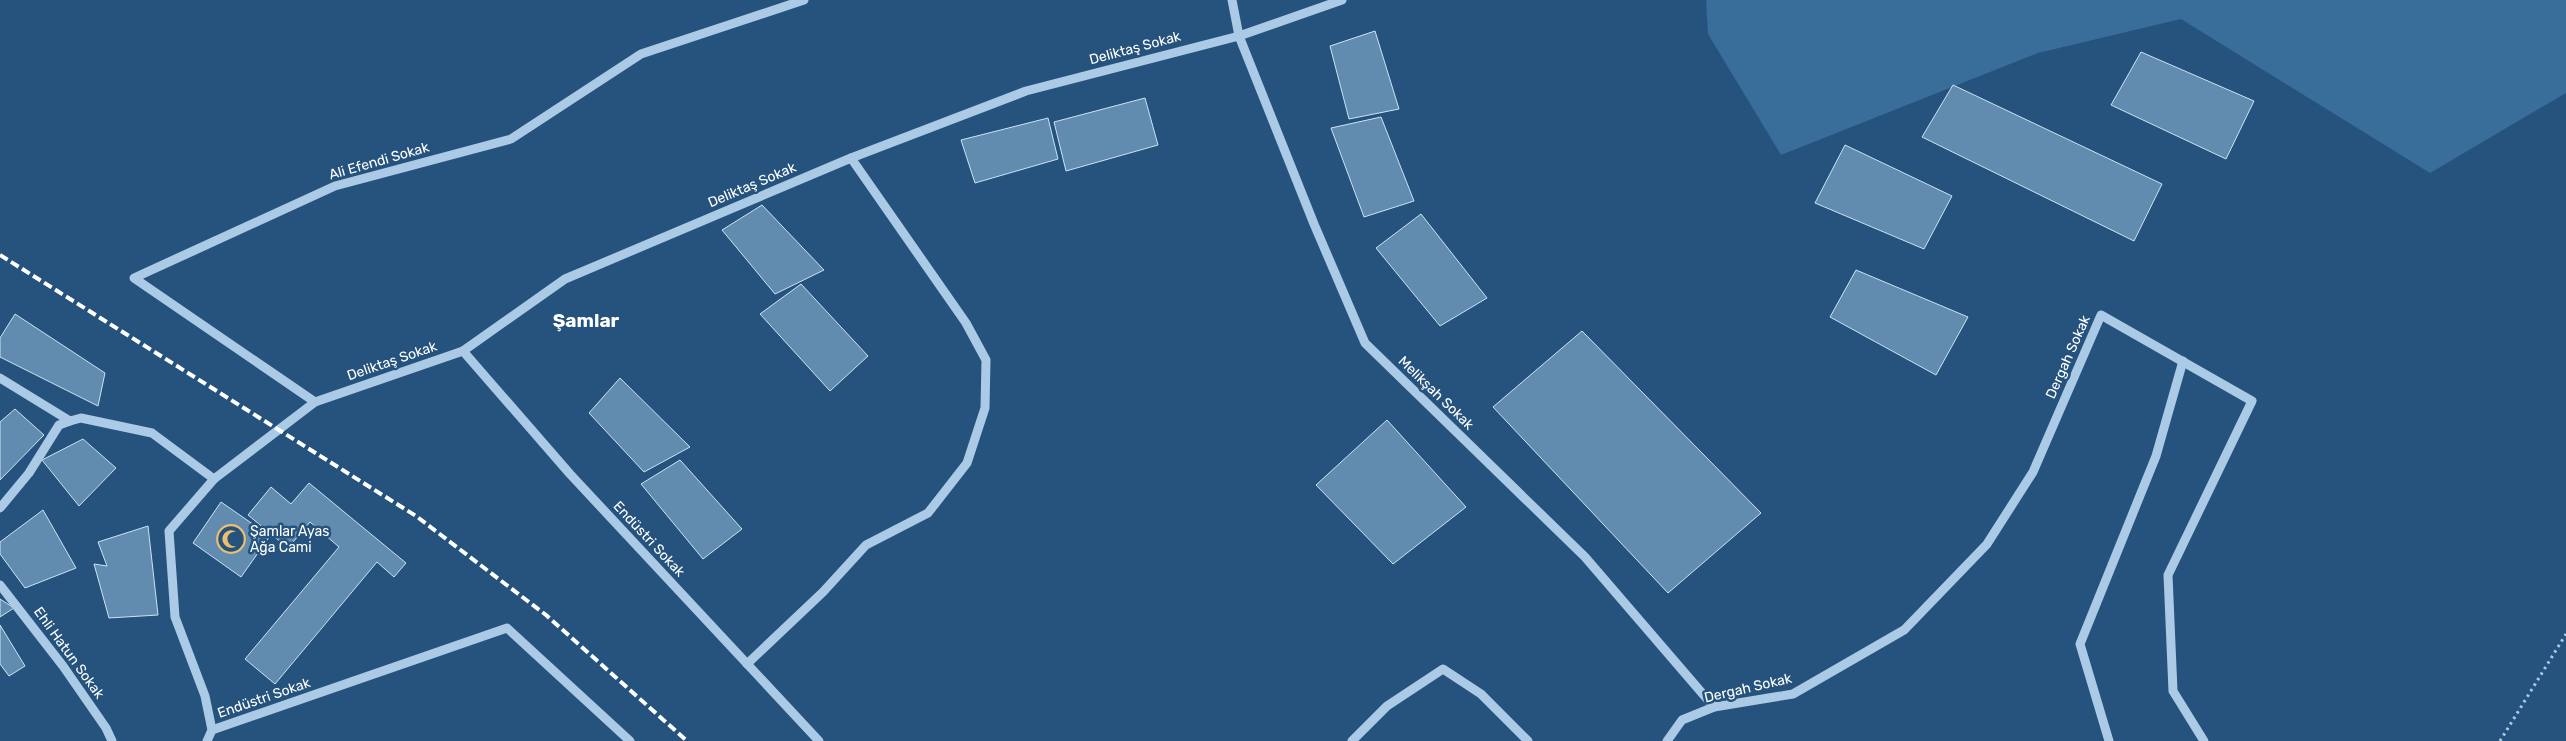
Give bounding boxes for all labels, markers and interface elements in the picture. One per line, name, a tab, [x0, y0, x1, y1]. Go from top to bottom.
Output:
street label: Deliktaş Sokak	[1087, 27, 1183, 68]
street label: Ali Efendi Sokak	[327, 138, 432, 183]
street label: Deliktaş Sokak	[705, 159, 799, 211]
district label: Şamlar	[553, 309, 620, 332]
street label: Dergah Sokak	[2042, 312, 2094, 401]
street label: Deliktaş Sokak	[345, 337, 440, 384]
street label: Melikşah Sokak	[1395, 353, 1478, 434]
street label: Endüstri Sokak	[610, 498, 689, 581]
place label: Şamlar Ayas Ağa Cami	[250, 523, 329, 556]
mosque icon: Şamlar Ayas Ağa Cami	[216, 524, 246, 554]
street label: Ehli Hatun Sokak	[30, 604, 109, 703]
street label: Dergah Sokak	[1702, 669, 1794, 706]
street label: Endüstri Sokak	[215, 674, 313, 722]

